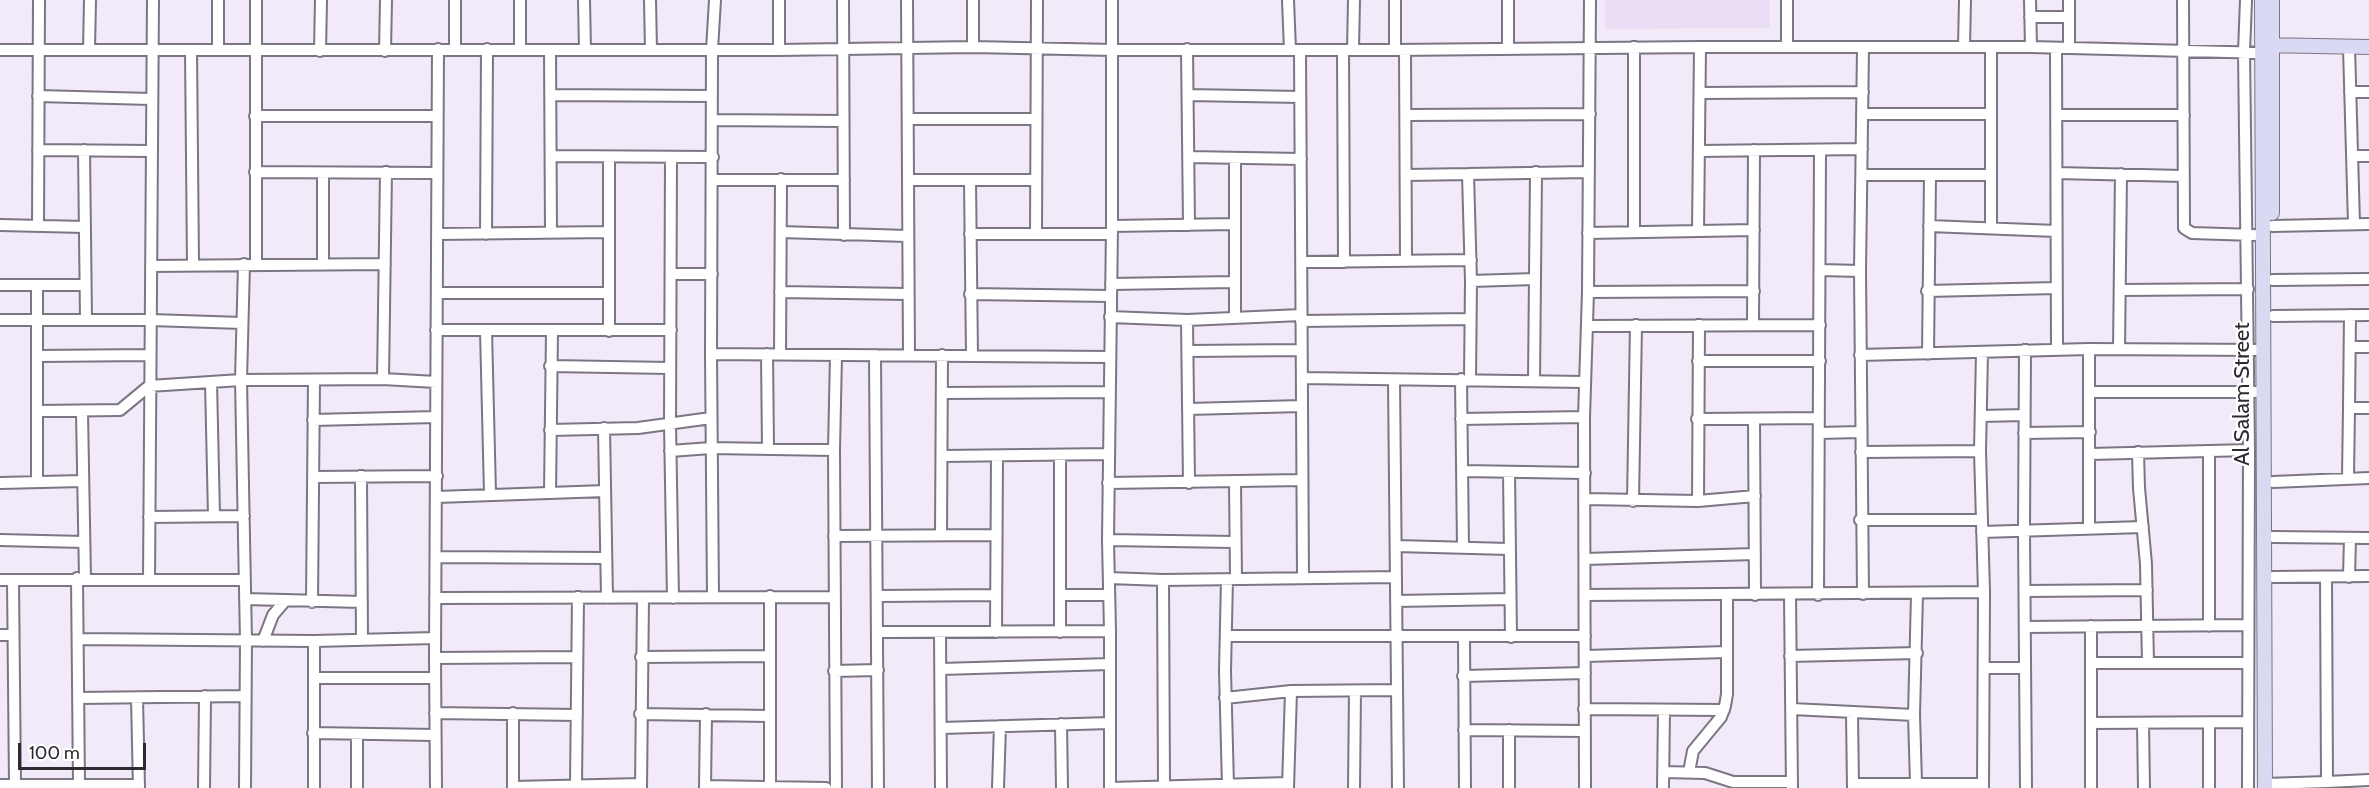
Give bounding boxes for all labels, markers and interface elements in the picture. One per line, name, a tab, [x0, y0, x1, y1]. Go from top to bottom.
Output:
street label: Al Salam Street	[2230, 322, 2256, 466]
scale bar	[21, 731, 148, 769]
text: 100 m	[29, 742, 80, 764]

